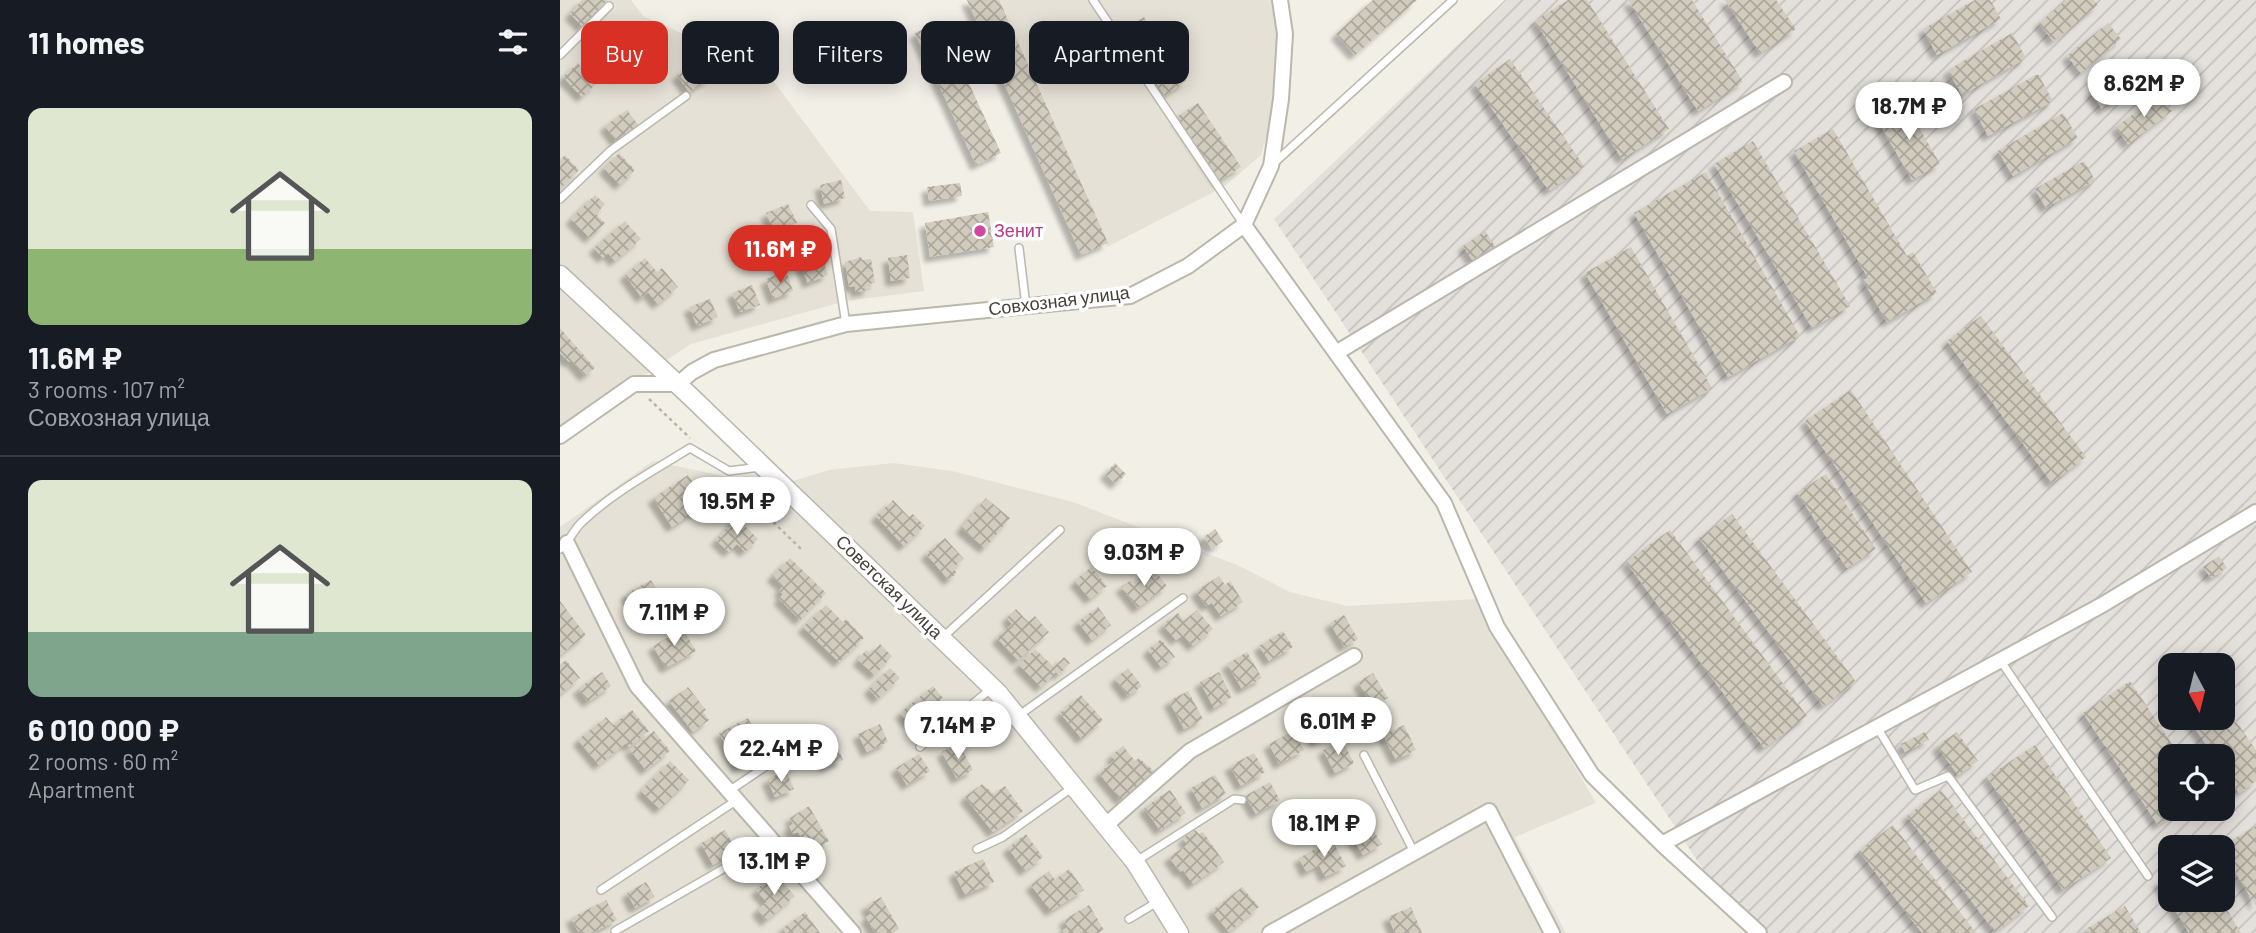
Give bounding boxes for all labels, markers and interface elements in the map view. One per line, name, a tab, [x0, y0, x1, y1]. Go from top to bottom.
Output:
chip: Buy	[581, 21, 668, 84]
chip: Rent	[682, 21, 779, 84]
chip: Filters	[793, 21, 907, 84]
chip: New	[921, 21, 1015, 84]
chip: Apartment	[1029, 21, 1189, 84]
icon: filters	[494, 23, 532, 61]
text: 11 homes	[28, 24, 145, 60]
pin: 8.62M ₽	[2079, 60, 2209, 119]
text: 8.62M ₽	[2103, 68, 2185, 96]
pin: 18.7M ₽	[1844, 82, 1974, 142]
text: 18.7M ₽	[1871, 91, 1947, 119]
icon: home	[217, 153, 343, 279]
place label: Зенит	[994, 219, 1043, 241]
marker: Зенит	[972, 223, 988, 239]
pin: 11.6M ₽	[715, 226, 845, 285]
text: 11.6M ₽	[744, 234, 816, 262]
street label: Совхозная улица	[987, 280, 1132, 320]
text: 11.6M ₽	[28, 339, 122, 375]
text: 3 rooms · 107 m²	[28, 375, 185, 403]
text: Совхозная улица	[28, 403, 210, 431]
pin: 19.5M ₽	[672, 477, 802, 537]
text: 19.5M ₽	[699, 486, 775, 514]
icon: home	[217, 526, 343, 652]
pin: 9.03M ₽	[1079, 528, 1209, 588]
street label: Советская улица	[832, 530, 948, 643]
text: 9.03M ₽	[1104, 537, 1184, 565]
pin: 7.11M ₽	[609, 588, 739, 648]
text: 7.11M ₽	[639, 597, 709, 625]
north arrow	[2158, 653, 2235, 730]
map controls	[2158, 653, 2235, 912]
pin: 6.01M ₽	[1273, 698, 1403, 757]
pin: 7.14M ₽	[893, 702, 1023, 761]
text: 6.01M ₽	[1300, 706, 1376, 734]
text: 7.14M ₽	[920, 710, 996, 738]
text: 6 010 000 ₽	[28, 711, 179, 747]
pin: 22.4M ₽	[716, 724, 846, 784]
text: 22.4M ₽	[739, 733, 823, 761]
button: locate	[2158, 744, 2235, 821]
text: 2 rooms · 60 m²	[28, 747, 178, 775]
text: Apartment	[28, 775, 135, 803]
pin: 18.1M ₽	[1259, 800, 1389, 859]
text: 18.1M ₽	[1288, 808, 1360, 836]
button: layers	[2158, 835, 2235, 912]
pin: 13.1M ₽	[709, 838, 839, 897]
text: 13.1M ₽	[738, 846, 810, 874]

